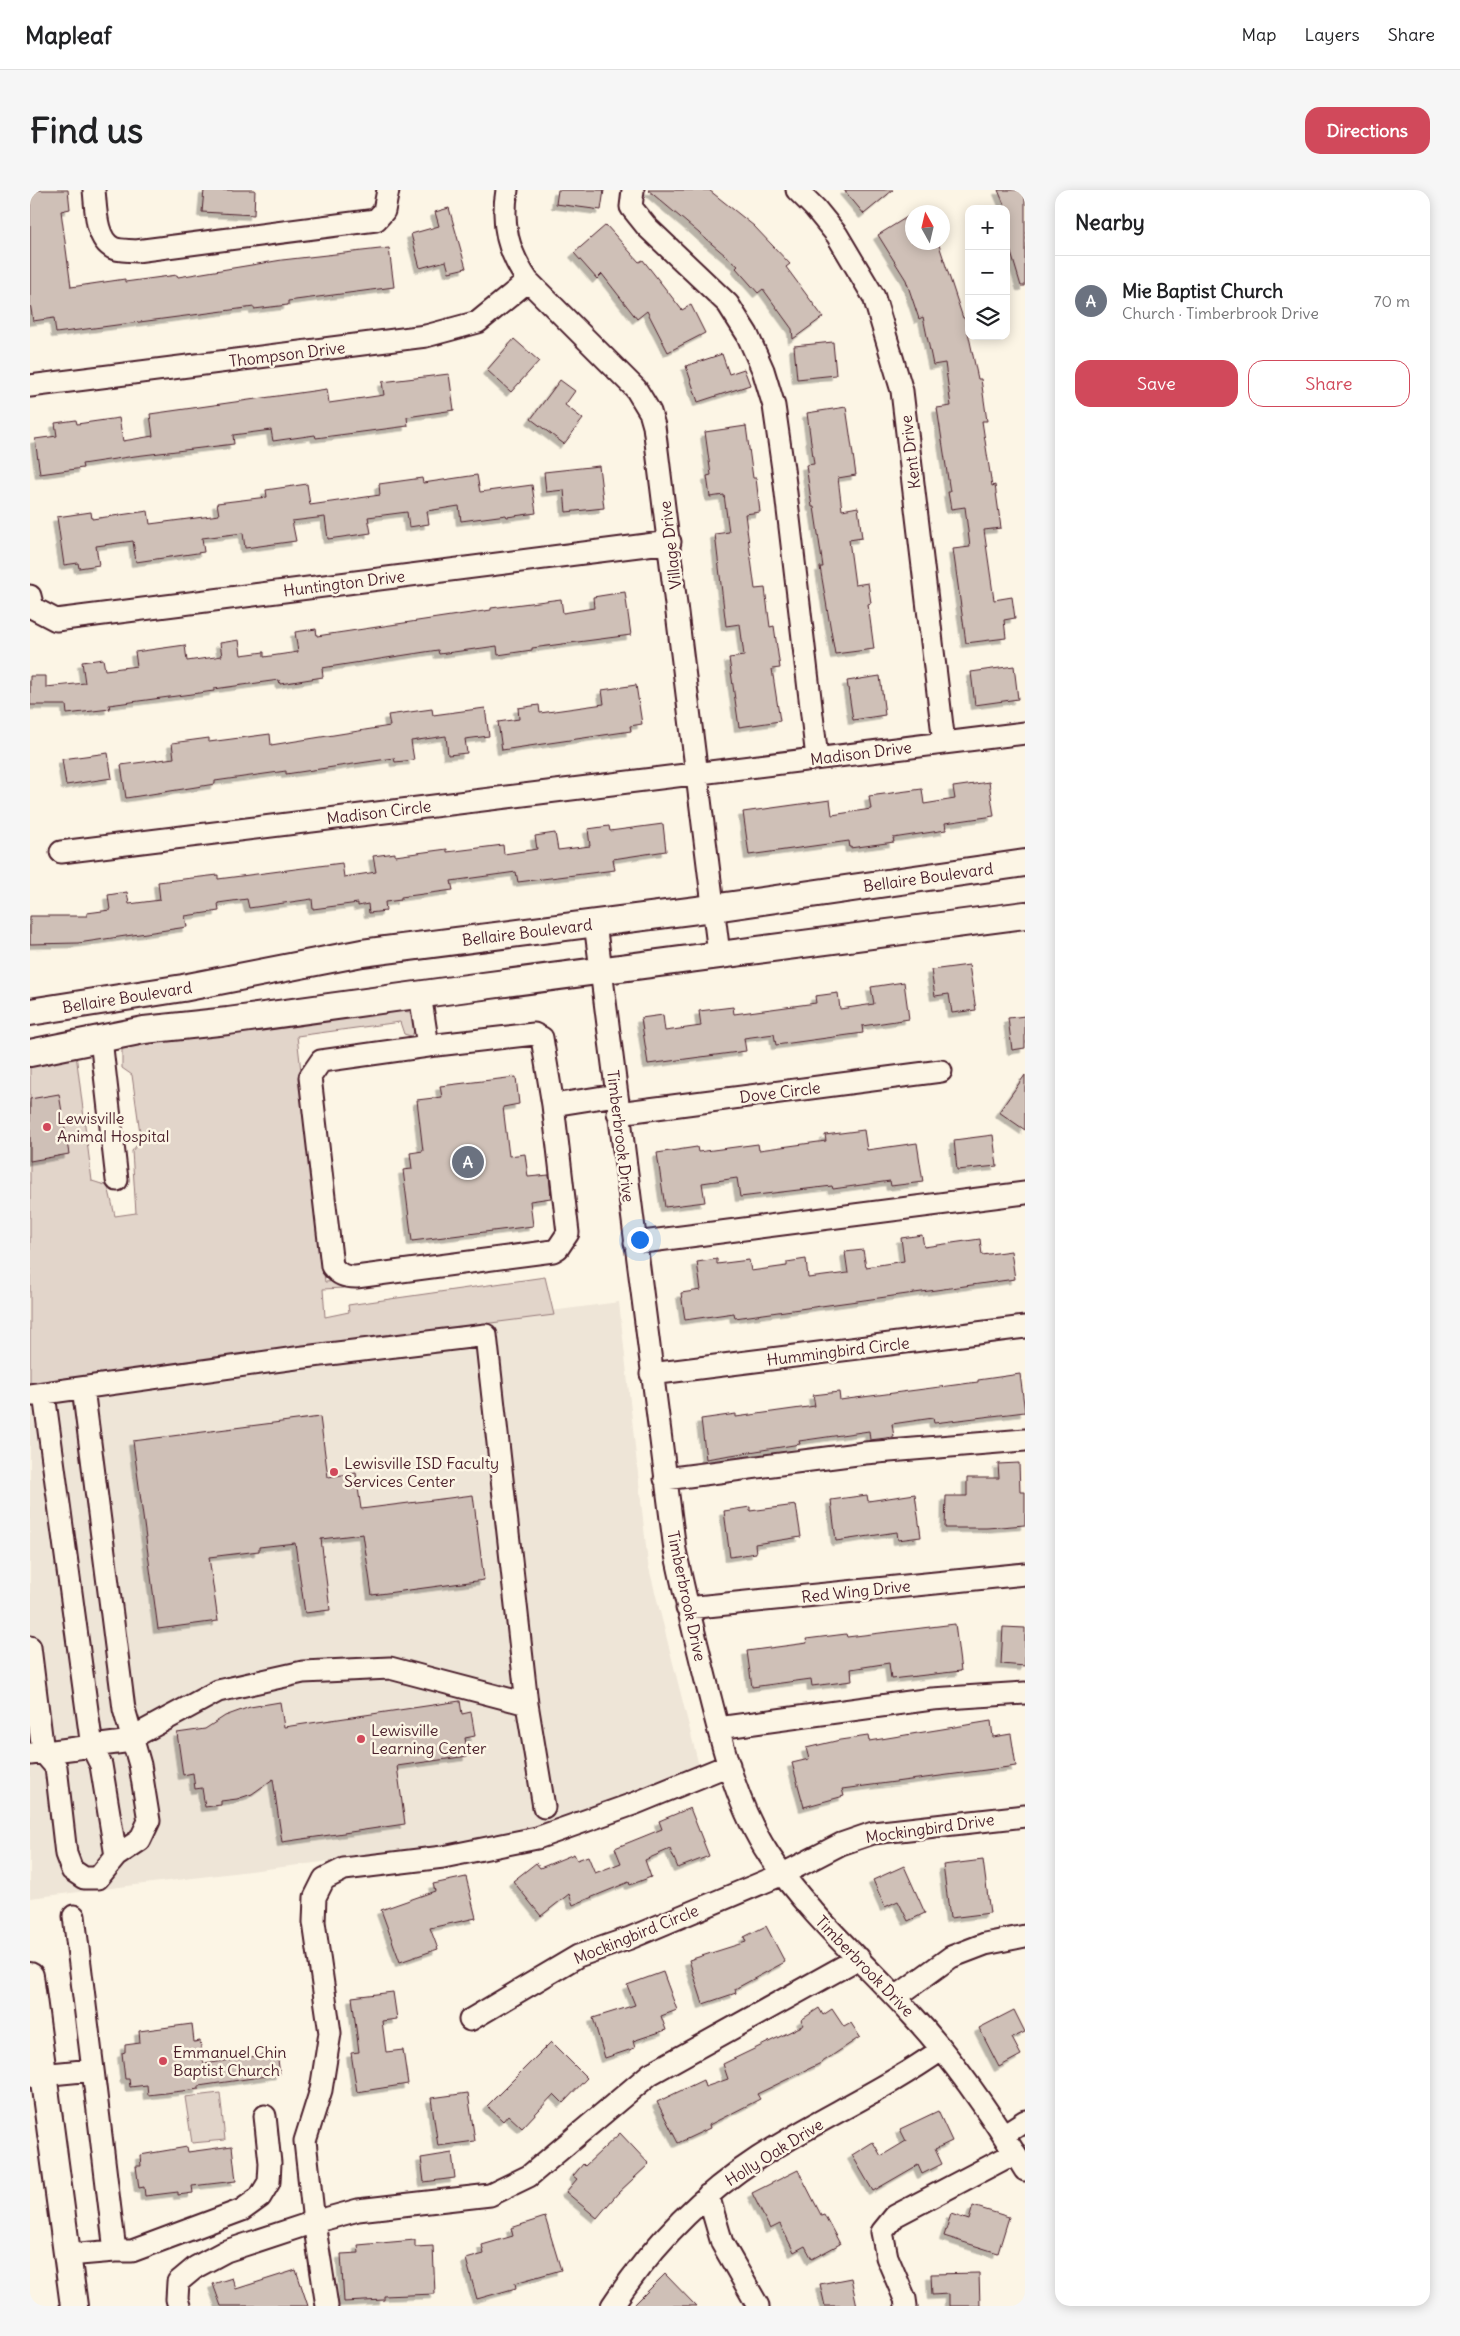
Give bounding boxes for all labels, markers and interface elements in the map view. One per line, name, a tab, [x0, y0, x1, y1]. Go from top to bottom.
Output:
text: Mapleaf	[25, 20, 112, 50]
text: Map	[1241, 23, 1276, 46]
text: Layers	[1304, 23, 1360, 46]
text: Share	[1388, 23, 1435, 46]
button: Directions	[1305, 107, 1430, 154]
text: Find us	[30, 108, 143, 152]
north arrow	[905, 205, 950, 250]
map controls	[965, 205, 1010, 340]
button: +	[965, 205, 1010, 250]
text: Nearby	[1075, 209, 1145, 236]
button: −	[965, 250, 1010, 295]
text: Mie Baptist Church	[1122, 279, 1283, 303]
text: A	[1086, 291, 1096, 311]
text: 70 m	[1374, 291, 1410, 311]
button: layers	[965, 295, 1010, 340]
text: Church · Timberbrook Drive	[1122, 303, 1319, 323]
street label: Thompson Drive	[228, 337, 346, 371]
button: Save	[1075, 360, 1238, 407]
button: Share	[1248, 360, 1410, 407]
street label: Kent Drive	[896, 414, 924, 490]
street label: Village Drive	[655, 500, 685, 590]
street label: Huntington Drive	[282, 566, 406, 600]
street label: Madison Drive	[809, 737, 913, 769]
street label: Madison Circle	[326, 796, 432, 828]
street label: Bellaire Boulevard	[862, 858, 994, 896]
street label: Bellaire Boulevard	[461, 914, 593, 950]
street label: Bellaire Boulevard	[61, 977, 193, 1017]
street label: Timberbrook Drive	[603, 1069, 639, 1203]
street label: Dove Circle	[738, 1077, 822, 1107]
place label: Lewisville Animal Hospital	[57, 1108, 169, 1146]
marker: Lewisville Animal Hospital	[41, 1121, 53, 1133]
pin: A	[452, 1143, 484, 1181]
your location	[627, 1227, 653, 1253]
street label: Hummingbird Circle	[766, 1332, 910, 1370]
place label: Lewisville ISD Faculty Services Center	[344, 1453, 499, 1491]
marker: Lewisville ISD Faculty Services Center	[328, 1466, 340, 1478]
street label: Timberbrook Drive	[663, 1529, 711, 1663]
street label: Red Wing Drive	[800, 1575, 912, 1607]
place label: Lewisville Learning Center	[371, 1720, 487, 1758]
marker: Lewisville Learning Center	[355, 1733, 367, 1745]
street label: Mockingbird Drive	[864, 1809, 996, 1847]
street label: Mockingbird Circle	[571, 1900, 701, 1968]
street label: Timberbrook Drive	[812, 1911, 918, 2021]
place label: Emmanuel Chin Baptist Church	[173, 2042, 287, 2080]
marker: Emmanuel Chin Baptist Church	[157, 2055, 169, 2067]
street label: Holly Oak Drive	[721, 2114, 827, 2190]

